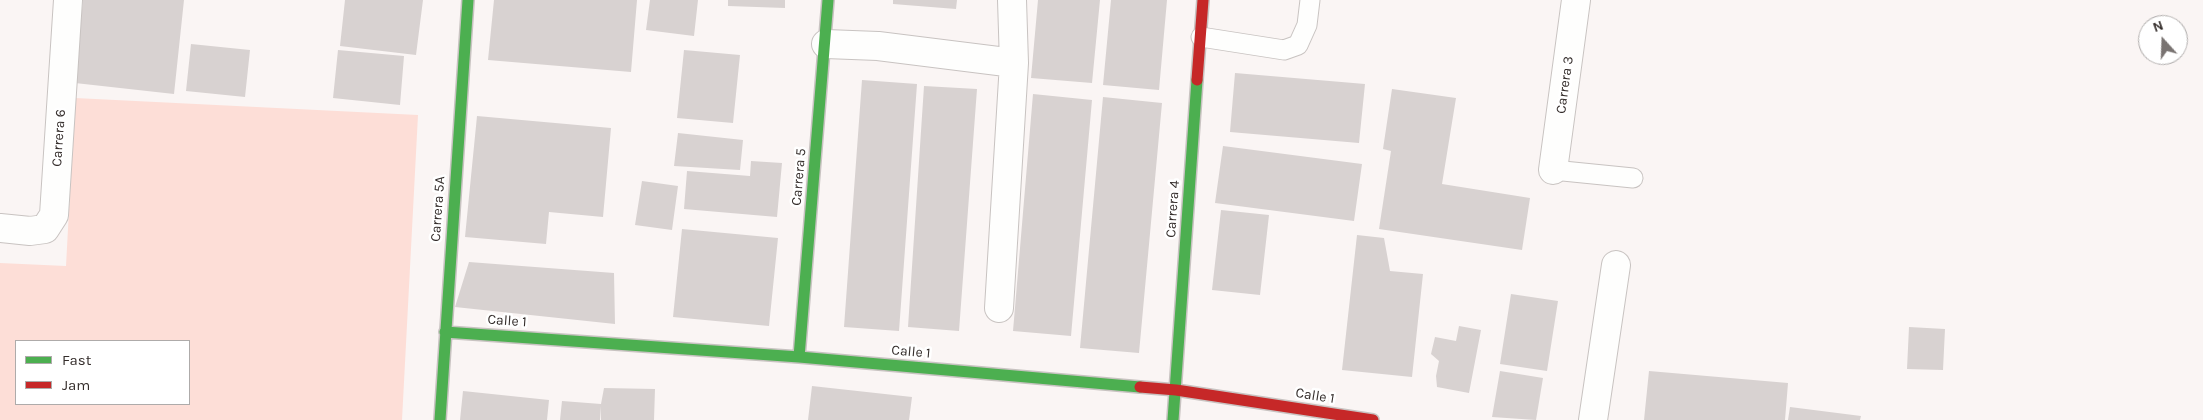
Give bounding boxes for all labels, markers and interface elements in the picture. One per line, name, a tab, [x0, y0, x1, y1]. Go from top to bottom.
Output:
north arrow	[2138, 15, 2188, 65]
text: N	[2150, 17, 2166, 36]
street label: Carrera 3	[1553, 55, 1577, 115]
street label: Carrera 6	[49, 109, 69, 167]
street label: Carrera 5	[788, 148, 810, 206]
street label: Carrera 5A	[427, 176, 449, 242]
street label: Carrera 4	[1163, 180, 1183, 238]
street label: Calle 1	[487, 311, 527, 331]
legend	[15, 340, 190, 405]
street label: Calle 1	[891, 342, 931, 362]
text: Fast	[62, 351, 91, 369]
text: Jam	[62, 376, 90, 394]
street label: Calle 1	[1294, 385, 1336, 407]

